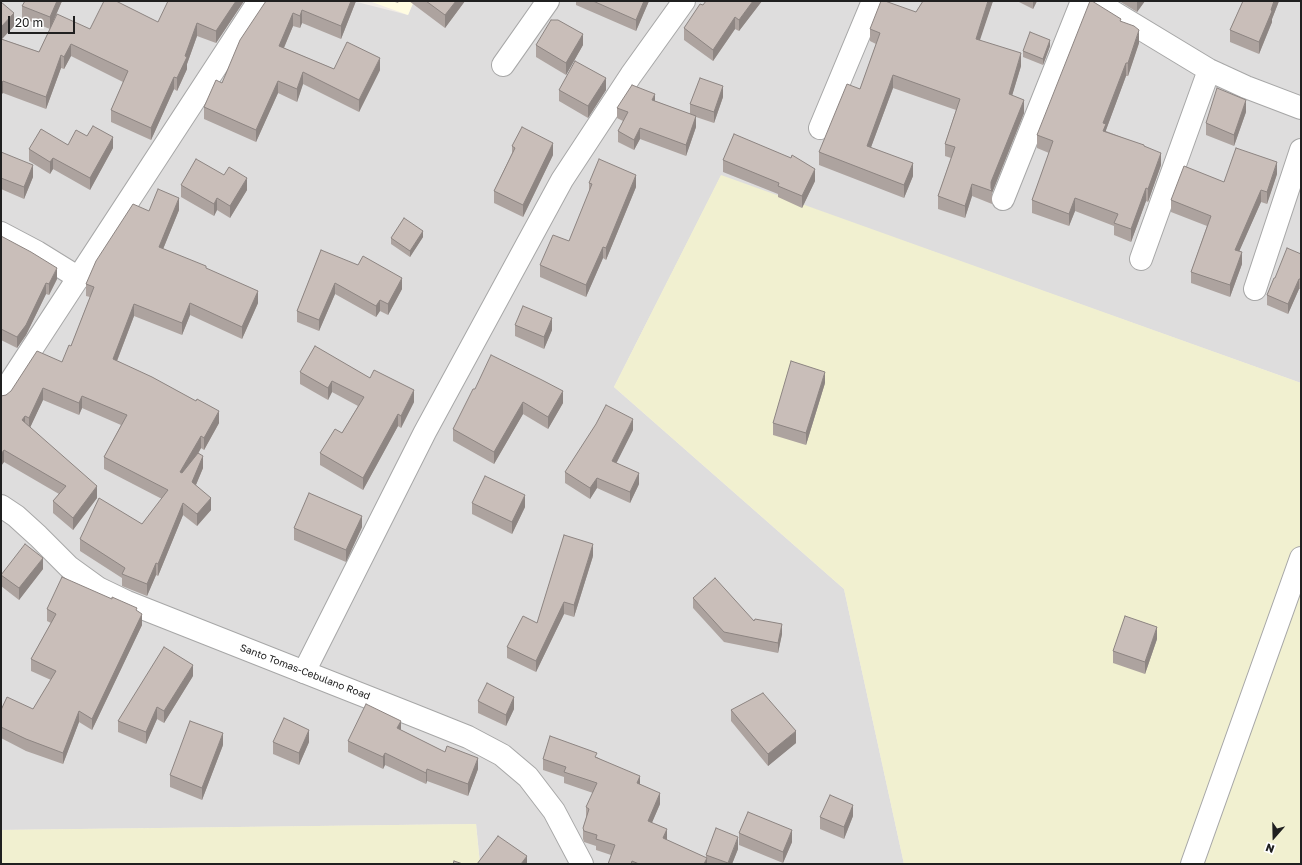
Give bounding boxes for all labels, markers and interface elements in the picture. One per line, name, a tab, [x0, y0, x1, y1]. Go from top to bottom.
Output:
scale bar	[10, 8, 77, 34]
text: 20 m	[15, 15, 43, 30]
street label: Santo Tomas-Cebulano Road	[238, 642, 372, 702]
north arrow	[1254, 817, 1294, 857]
text: N	[1264, 841, 1276, 856]

